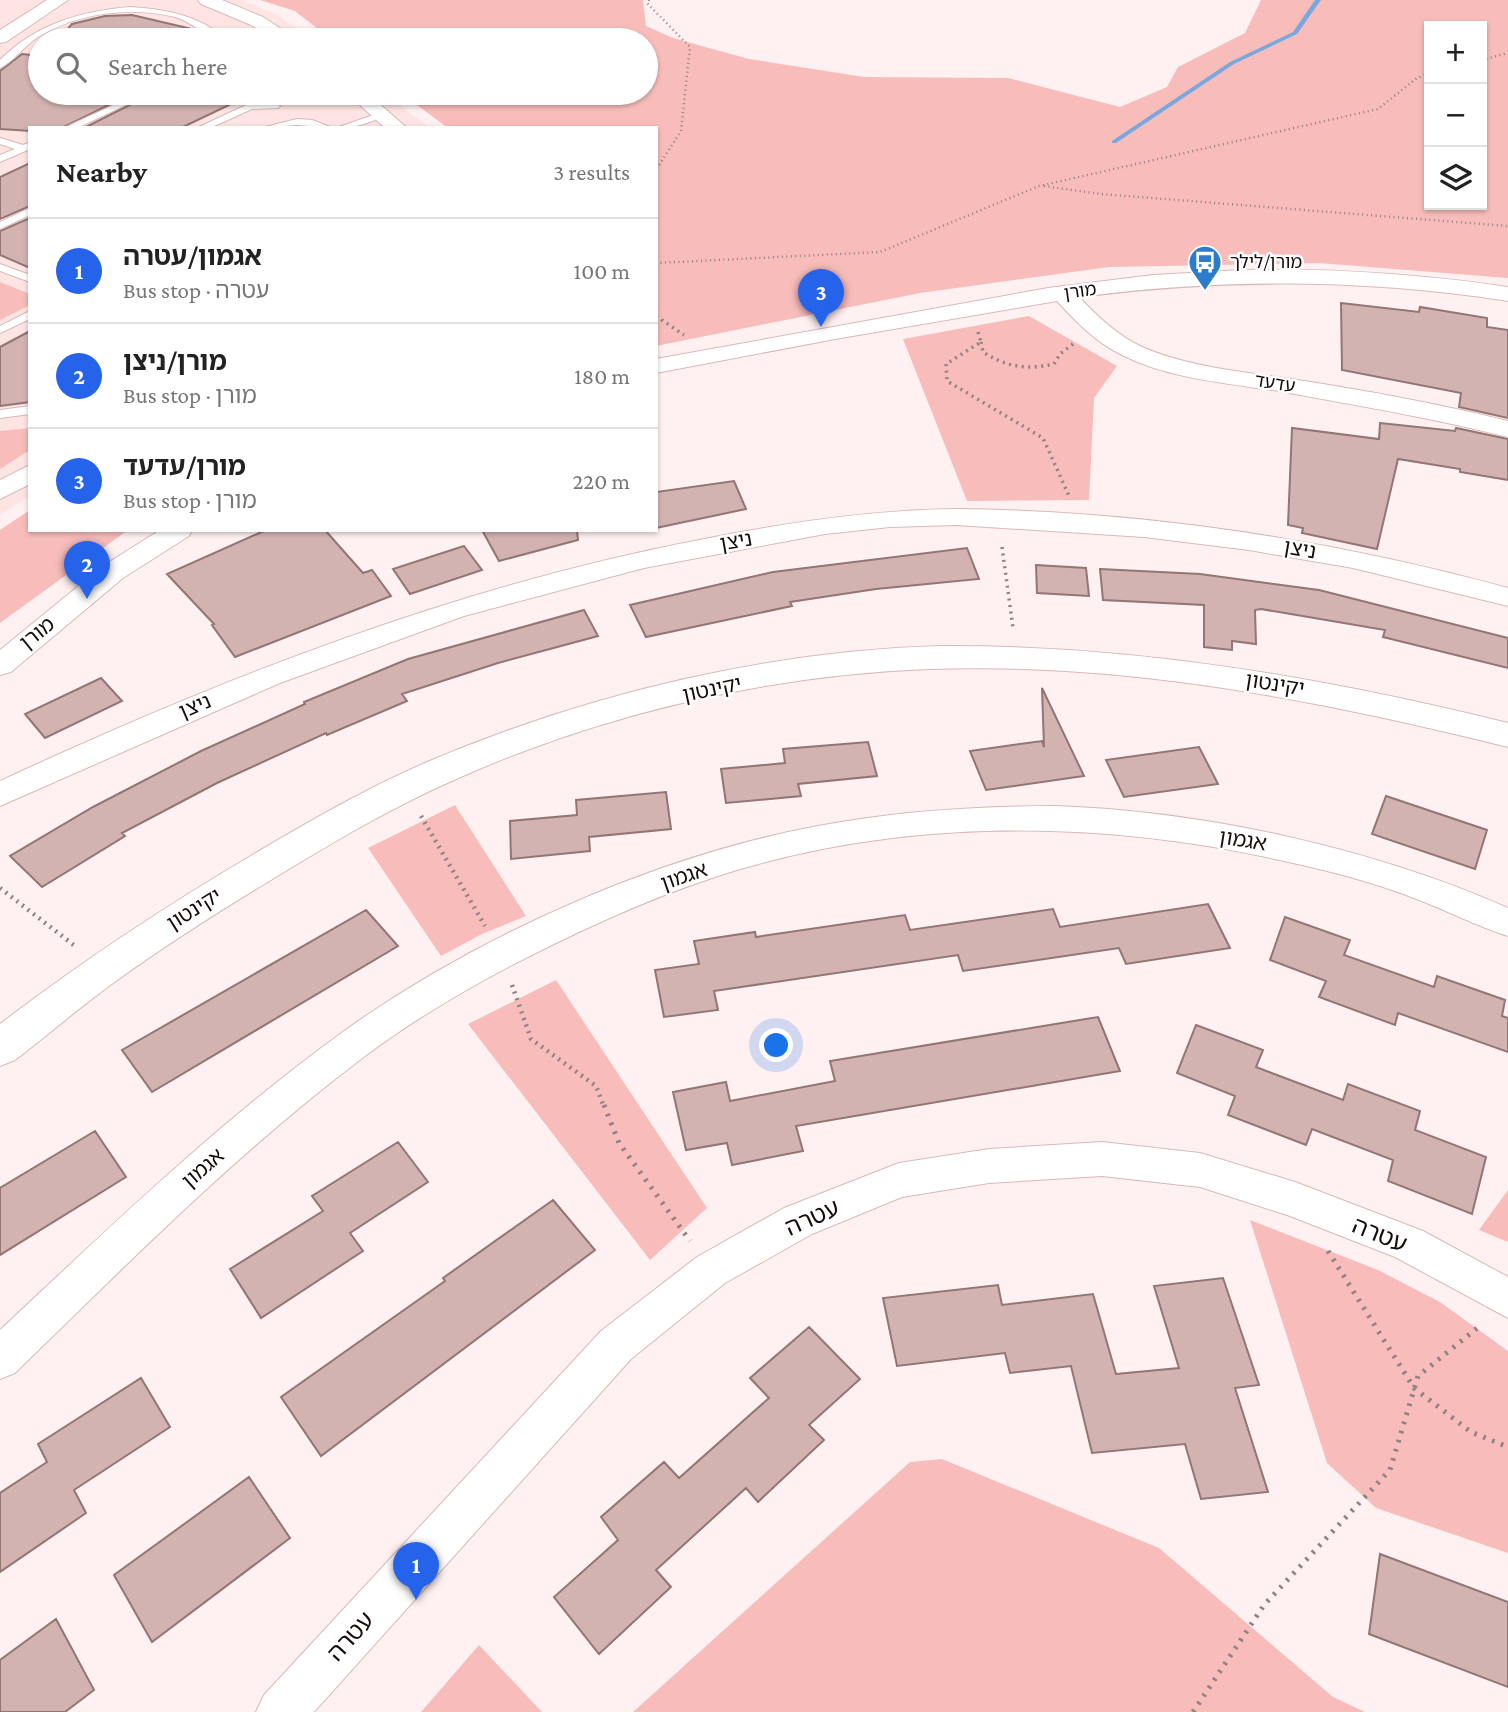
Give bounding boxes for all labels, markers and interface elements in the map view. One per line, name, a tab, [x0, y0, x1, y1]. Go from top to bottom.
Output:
map controls	[1424, 21, 1487, 210]
button: +	[1424, 21, 1487, 84]
search box	[28, 28, 658, 105]
icon: search	[52, 48, 90, 86]
text: Search here	[108, 52, 227, 81]
button: −	[1424, 84, 1487, 147]
button: layers	[1424, 147, 1487, 210]
text: Nearby	[56, 155, 147, 188]
text: 3 results	[553, 159, 630, 185]
text: אגמון/עטרה	[123, 242, 262, 271]
bus stop icon: מורן/לילך	[1186, 243, 1224, 292]
place label: מורן/לילך	[1230, 252, 1302, 272]
text: 1	[75, 258, 83, 284]
text: 100 m	[574, 258, 630, 284]
pin: 3	[798, 269, 844, 327]
text: Bus stop · עטרה	[123, 277, 269, 303]
street label: מורן	[1063, 279, 1098, 303]
text: מורן/ניצן	[123, 347, 227, 376]
text: 2	[73, 363, 85, 389]
text: 180 m	[574, 363, 630, 389]
street label: עדעד	[1253, 370, 1297, 396]
text: Bus stop · מורן	[123, 382, 257, 408]
text: מורן/עדעד	[123, 452, 246, 481]
text: 3	[73, 468, 85, 494]
text: 220 m	[572, 468, 630, 494]
text: Bus stop · מורן	[123, 487, 257, 513]
street label: ניצן	[718, 526, 754, 556]
street label: ניצן	[1282, 534, 1318, 564]
pin: 2	[64, 541, 110, 599]
street label: מורן	[15, 612, 59, 654]
street label: יקינטון	[1244, 667, 1306, 701]
street label: יקינטון	[680, 671, 744, 707]
street label: ניצן	[175, 689, 215, 723]
street label: אגמון	[1218, 824, 1268, 856]
street label: אגמון	[658, 857, 710, 895]
street label: יקינטון	[162, 883, 226, 935]
your location	[759, 1028, 793, 1062]
street label: אגמון	[177, 1143, 229, 1193]
street label: עטרה	[781, 1193, 843, 1241]
street label: עטרה	[1349, 1211, 1411, 1257]
pin: 1	[393, 1542, 439, 1600]
street label: עטרה	[321, 1606, 379, 1666]

